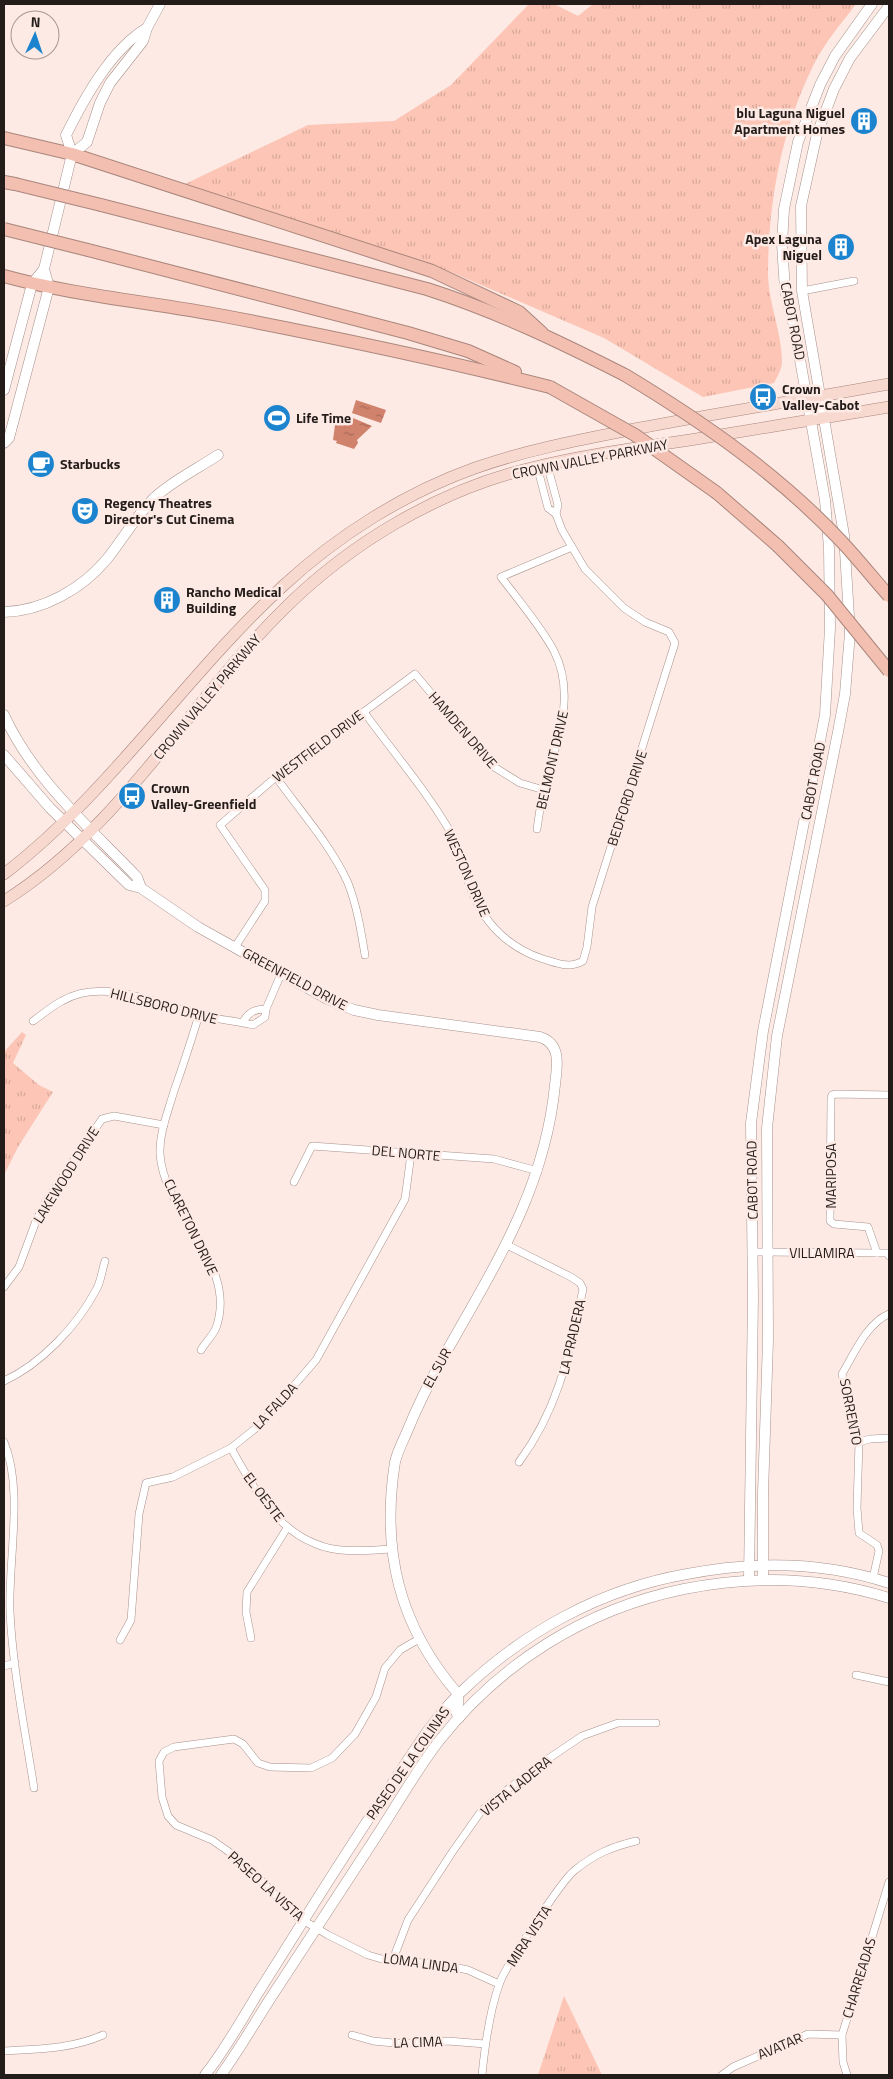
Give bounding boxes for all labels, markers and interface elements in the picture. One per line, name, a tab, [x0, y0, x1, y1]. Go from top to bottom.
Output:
north arrow	[10, 10, 60, 60]
text: N	[30, 11, 41, 32]
place label: blu Laguna Niguel Apartment Homes	[734, 102, 845, 139]
building icon: blu Laguna Niguel Apartment Homes	[849, 106, 879, 136]
place label: Apex Laguna Niguel	[745, 228, 822, 265]
building icon: Apex Laguna Niguel	[826, 232, 856, 262]
street label: CABOT ROAD	[776, 280, 811, 362]
place label: Crown Valley-Cabot	[782, 378, 859, 415]
bus stop icon: Crown Valley-Cabot	[748, 382, 778, 412]
sports icon: Life Time	[262, 403, 292, 433]
place label: Life Time	[296, 407, 351, 428]
street label: CROWN VALLEY PARKWAY	[510, 433, 670, 484]
cafe icon: Starbucks	[26, 449, 56, 479]
place label: Starbucks	[60, 453, 121, 474]
place label: Regency Theatres Director's Cut Cinema	[104, 492, 234, 529]
theatre icon: Regency Theatres Director's Cut Cinema	[70, 496, 100, 526]
place label: Rancho Medical Building	[186, 581, 282, 618]
building icon: Rancho Medical Building	[152, 585, 182, 615]
street label: CROWN VALLEY PARKWAY	[148, 629, 266, 764]
street label: HAMDEN DRIVE	[424, 687, 503, 773]
street label: WESTFIELD DRIVE	[268, 704, 368, 787]
street label: BELMONT DRIVE	[530, 708, 573, 811]
street label: CABOT ROAD	[795, 740, 830, 822]
street label: BEDFORD DRIVE	[601, 747, 652, 848]
place label: Crown Valley-Greenfield	[151, 777, 256, 814]
bus stop icon: Crown Valley-Greenfield	[117, 781, 147, 811]
street label: WESTON DRIVE	[439, 826, 496, 920]
street label: GREENFIELD DRIVE	[239, 942, 352, 1015]
street label: HILLSBORO DRIVE	[108, 982, 220, 1029]
street label: LAKEWOOD DRIVE	[27, 1122, 104, 1227]
street label: DEL NORTE	[371, 1139, 442, 1166]
street label: CABOT ROAD	[740, 1140, 763, 1220]
street label: MARIPOSA	[820, 1143, 841, 1209]
street label: CLARETON DRIVE	[159, 1175, 224, 1279]
street label: VILLAMIRA	[789, 1242, 855, 1263]
street label: LA PRADERA	[553, 1296, 591, 1377]
street label: EL SUR	[417, 1344, 456, 1392]
street label: LA FALDA	[247, 1377, 302, 1434]
street label: SORRENTO	[835, 1377, 868, 1447]
street label: EL OESTE	[239, 1468, 290, 1526]
street label: PASEO DE LA COLINAS	[361, 1702, 455, 1824]
street label: VISTA LADERA	[476, 1750, 556, 1821]
street label: PASEO LA VISTA	[224, 1846, 310, 1926]
street label: MIRA VISTA	[501, 1900, 557, 1971]
street label: CHARREADAS	[836, 1935, 881, 2021]
street label: LOMA LINDA	[382, 1947, 461, 1978]
street label: AVATAR	[754, 2027, 806, 2064]
street label: LA CIMA	[393, 2030, 444, 2053]

